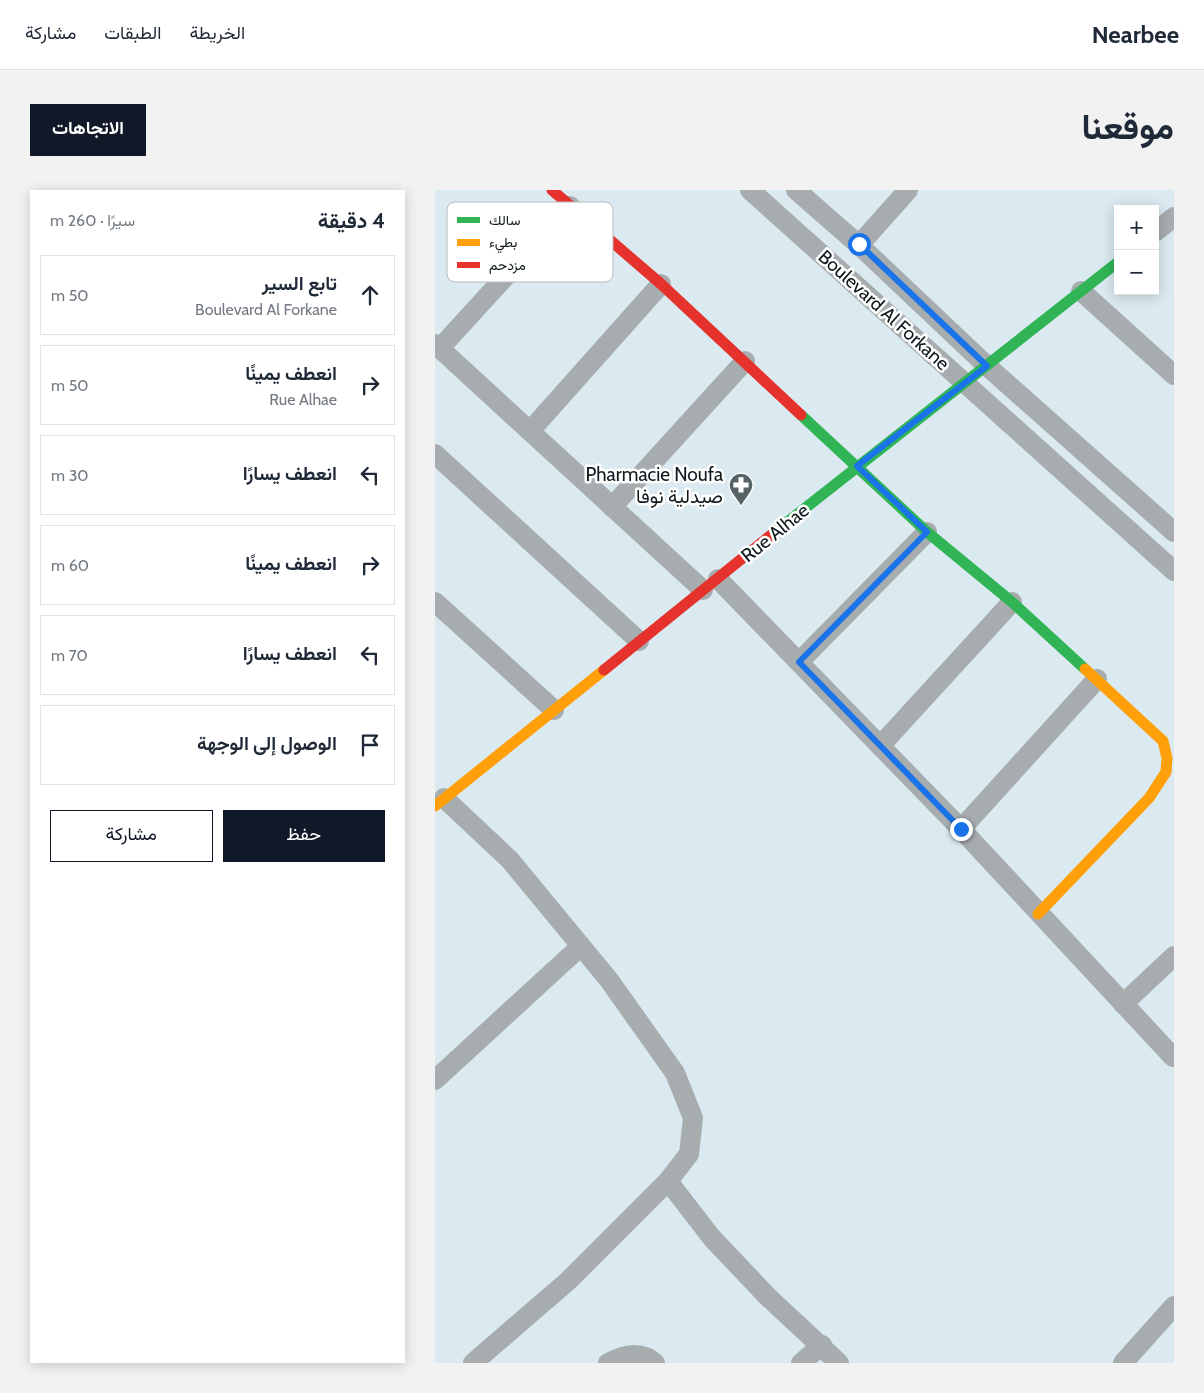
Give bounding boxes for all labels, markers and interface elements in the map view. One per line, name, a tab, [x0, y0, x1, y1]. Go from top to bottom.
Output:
text: Nearbee	[1092, 20, 1179, 49]
text: مشاركة	[25, 22, 76, 44]
text: الطبقات	[104, 22, 161, 44]
text: الخريطة	[189, 22, 245, 44]
button: الاتجاهات	[30, 104, 146, 156]
text: موقعنا	[1081, 105, 1174, 148]
legend	[447, 202, 613, 282]
map controls	[1114, 205, 1159, 295]
button: +	[1114, 205, 1159, 250]
text: 4 دقيقة	[318, 208, 385, 233]
text: سيرًا · 260 m	[50, 211, 135, 230]
text: سالك	[489, 211, 520, 229]
text: بطيء	[489, 233, 517, 254]
route start	[848, 233, 871, 256]
street label: Boulevard Al Forkane	[814, 245, 955, 375]
button: −	[1114, 250, 1159, 295]
text: مزدحم	[489, 256, 526, 274]
text: تابع السير	[262, 272, 337, 295]
icon: ahead	[356, 281, 384, 309]
text: 50 m	[51, 286, 88, 305]
text: Boulevard Al Forkane	[195, 300, 337, 319]
text: انعطف يمينًا	[245, 362, 337, 385]
icon: right	[356, 371, 384, 399]
text: 50 m	[51, 376, 88, 395]
text: Rue Alhae	[269, 390, 337, 409]
icon: left	[356, 461, 384, 489]
text: انعطف يسارًا	[243, 462, 337, 485]
place label: Pharmacie Noufa صيدلية نوفا	[586, 463, 723, 508]
text: 30 m	[51, 466, 88, 485]
pharmacy icon: Pharmacie Noufa صيدلية نوفا	[728, 472, 754, 506]
street label: Rue Alhae	[737, 499, 814, 567]
icon: right	[356, 551, 384, 579]
text: انعطف يمينًا	[245, 552, 337, 575]
text: 60 m	[51, 556, 89, 575]
icon: left	[356, 641, 384, 669]
text: انعطف يسارًا	[243, 642, 337, 665]
text: 70 m	[51, 646, 88, 665]
icon: arrive	[356, 731, 384, 759]
text: الوصول إلى الوجهة	[197, 732, 337, 755]
button: مشاركة	[50, 810, 213, 862]
button: حفظ	[223, 810, 385, 862]
route end	[950, 818, 973, 841]

